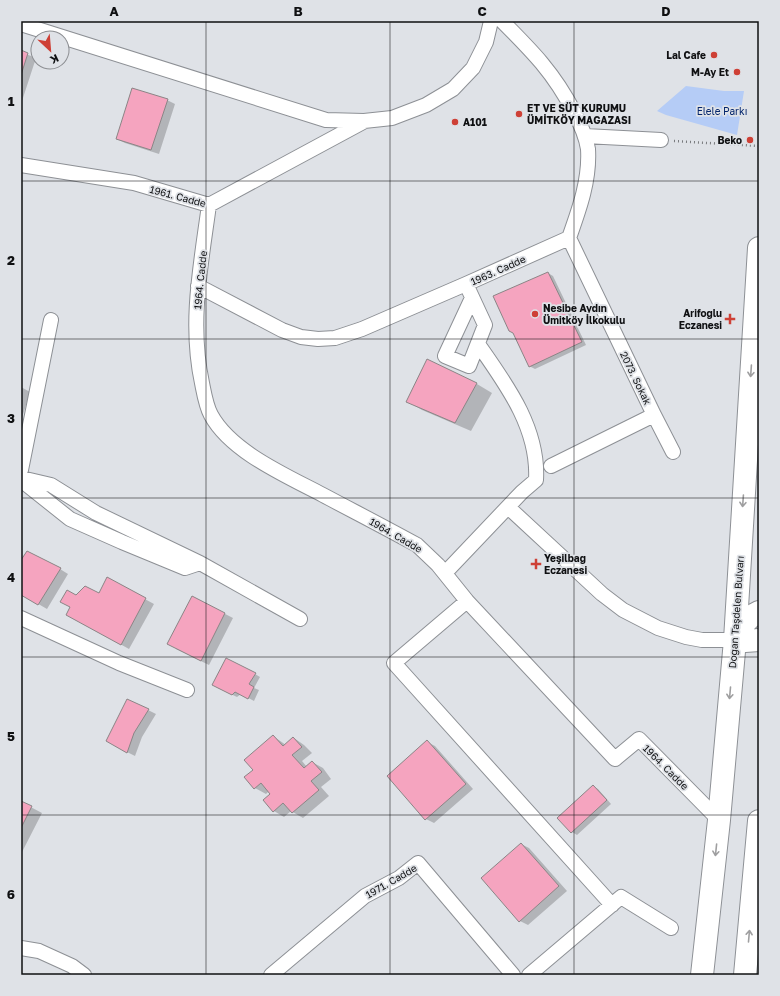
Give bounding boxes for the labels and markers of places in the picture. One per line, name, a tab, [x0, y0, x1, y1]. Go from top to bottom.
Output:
place label: Lal Cafe	[666, 49, 706, 61]
marker: Lal Cafe	[709, 50, 719, 60]
place label: M-Ay Et	[691, 66, 729, 78]
marker: M-Ay Et	[732, 67, 742, 77]
place label: ET VE SÜT KURUMU ÜMİTKÖY MAĞAZASI	[527, 102, 631, 126]
marker: ET VE SÜT KURUMU ÜMİTKÖY MAĞAZASI	[514, 109, 524, 119]
place label: A101	[463, 116, 487, 128]
marker: A101	[450, 117, 460, 127]
place label: Beko	[717, 134, 742, 146]
marker: Beko	[745, 135, 755, 145]
place label: Nesibe Aydın Ümitköy İlkokulu	[543, 302, 625, 326]
place label: Arifoğlu Eczanesi	[679, 307, 722, 331]
marker: Nesibe Aydın Ümitköy İlkokulu	[530, 309, 540, 319]
marker: Arifoğlu Eczanesi	[725, 314, 735, 324]
place label: Yeşilbağ Eczanesi	[544, 552, 587, 576]
marker: Yeşilbağ Eczanesi	[531, 559, 541, 569]

